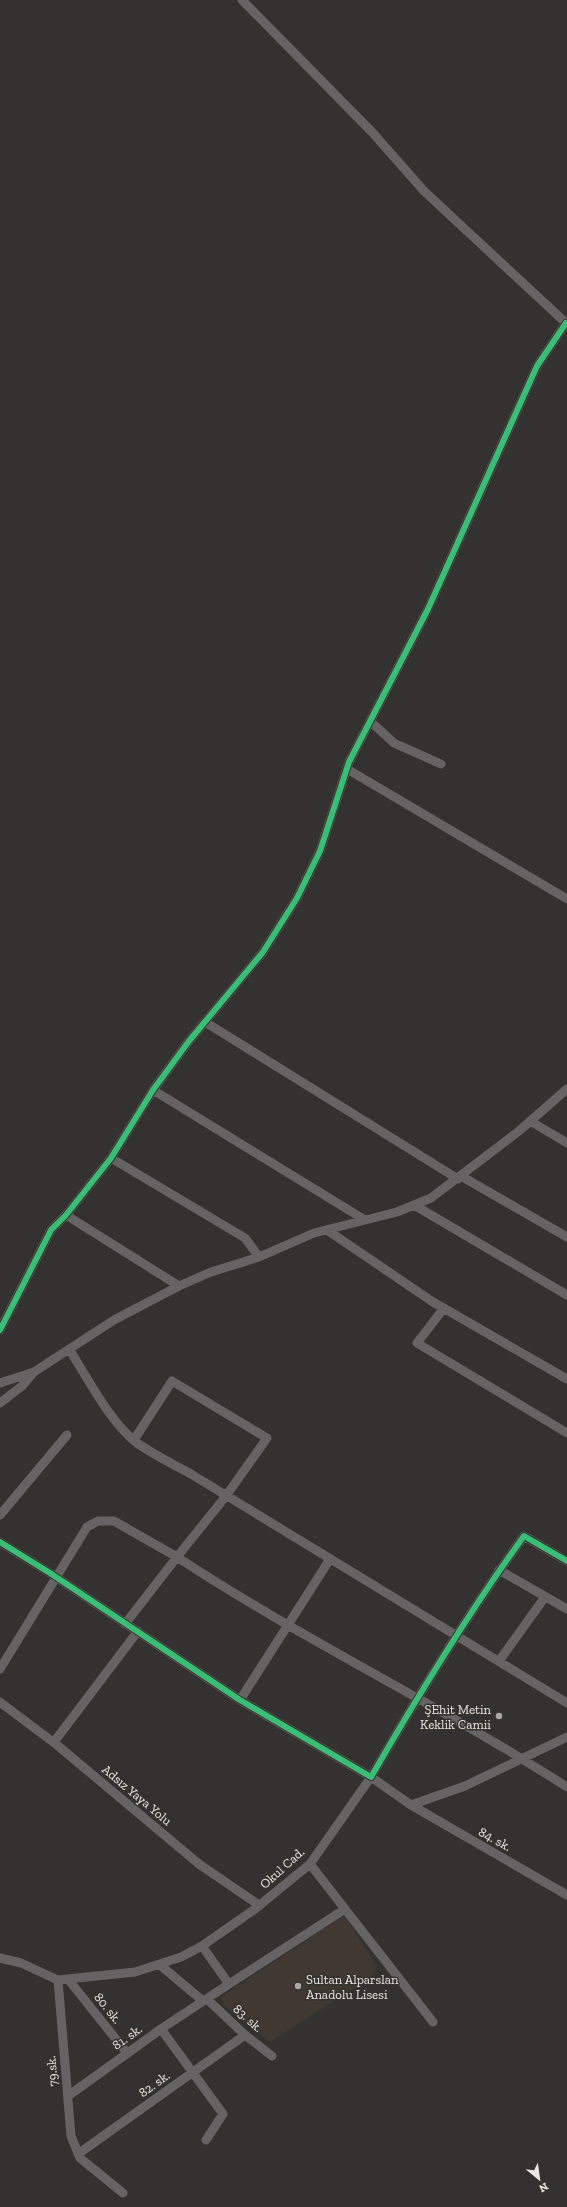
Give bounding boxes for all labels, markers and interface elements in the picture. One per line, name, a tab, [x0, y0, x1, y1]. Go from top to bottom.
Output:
place label: ŞEhit Metin Keklik Camii	[420, 1702, 492, 1732]
marker: ŞEhit Metin Keklik Camii	[494, 1711, 504, 1721]
street label: Adsız Yaya Yolu	[99, 1762, 175, 1829]
street label: 84. sk.	[476, 1824, 514, 1854]
street label: Okul Cad.	[257, 1844, 307, 1892]
place label: Sultan Alparslan Anadolu Lisesi	[306, 1972, 399, 2002]
marker: Sultan Alparslan Anadolu Lisesi	[293, 1981, 303, 1991]
street label: 80. sk.	[91, 1990, 125, 2026]
street label: 83. sk.	[230, 2001, 266, 2035]
street label: 81. sk.	[109, 2021, 145, 2053]
street label: 79.sk.	[43, 2055, 61, 2087]
street label: 82. sk.	[136, 2068, 172, 2100]
north arrow	[519, 2159, 559, 2199]
text: N	[536, 2180, 550, 2195]

